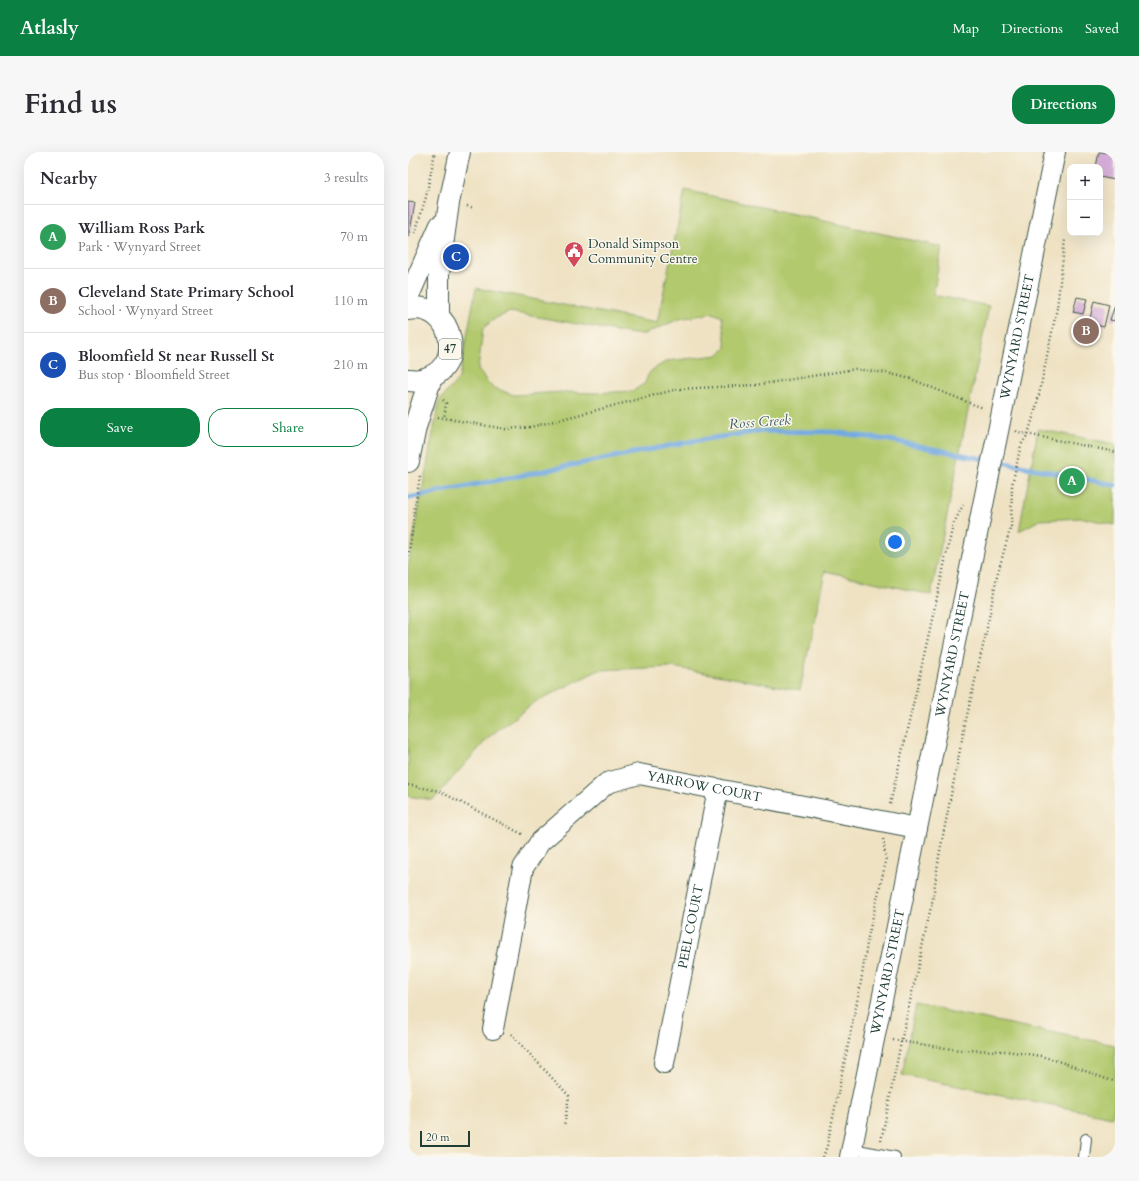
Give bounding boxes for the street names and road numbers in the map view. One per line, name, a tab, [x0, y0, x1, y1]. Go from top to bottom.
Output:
street label: WYNYARD STREET	[995, 272, 1039, 402]
road number: 47	[439, 339, 461, 359]
street label: WYNYARD STREET	[931, 589, 974, 720]
street label: YARROW COURT	[646, 767, 764, 807]
street label: PEEL COURT	[674, 882, 708, 970]
street label: WYNYARD STREET	[866, 907, 909, 1037]

